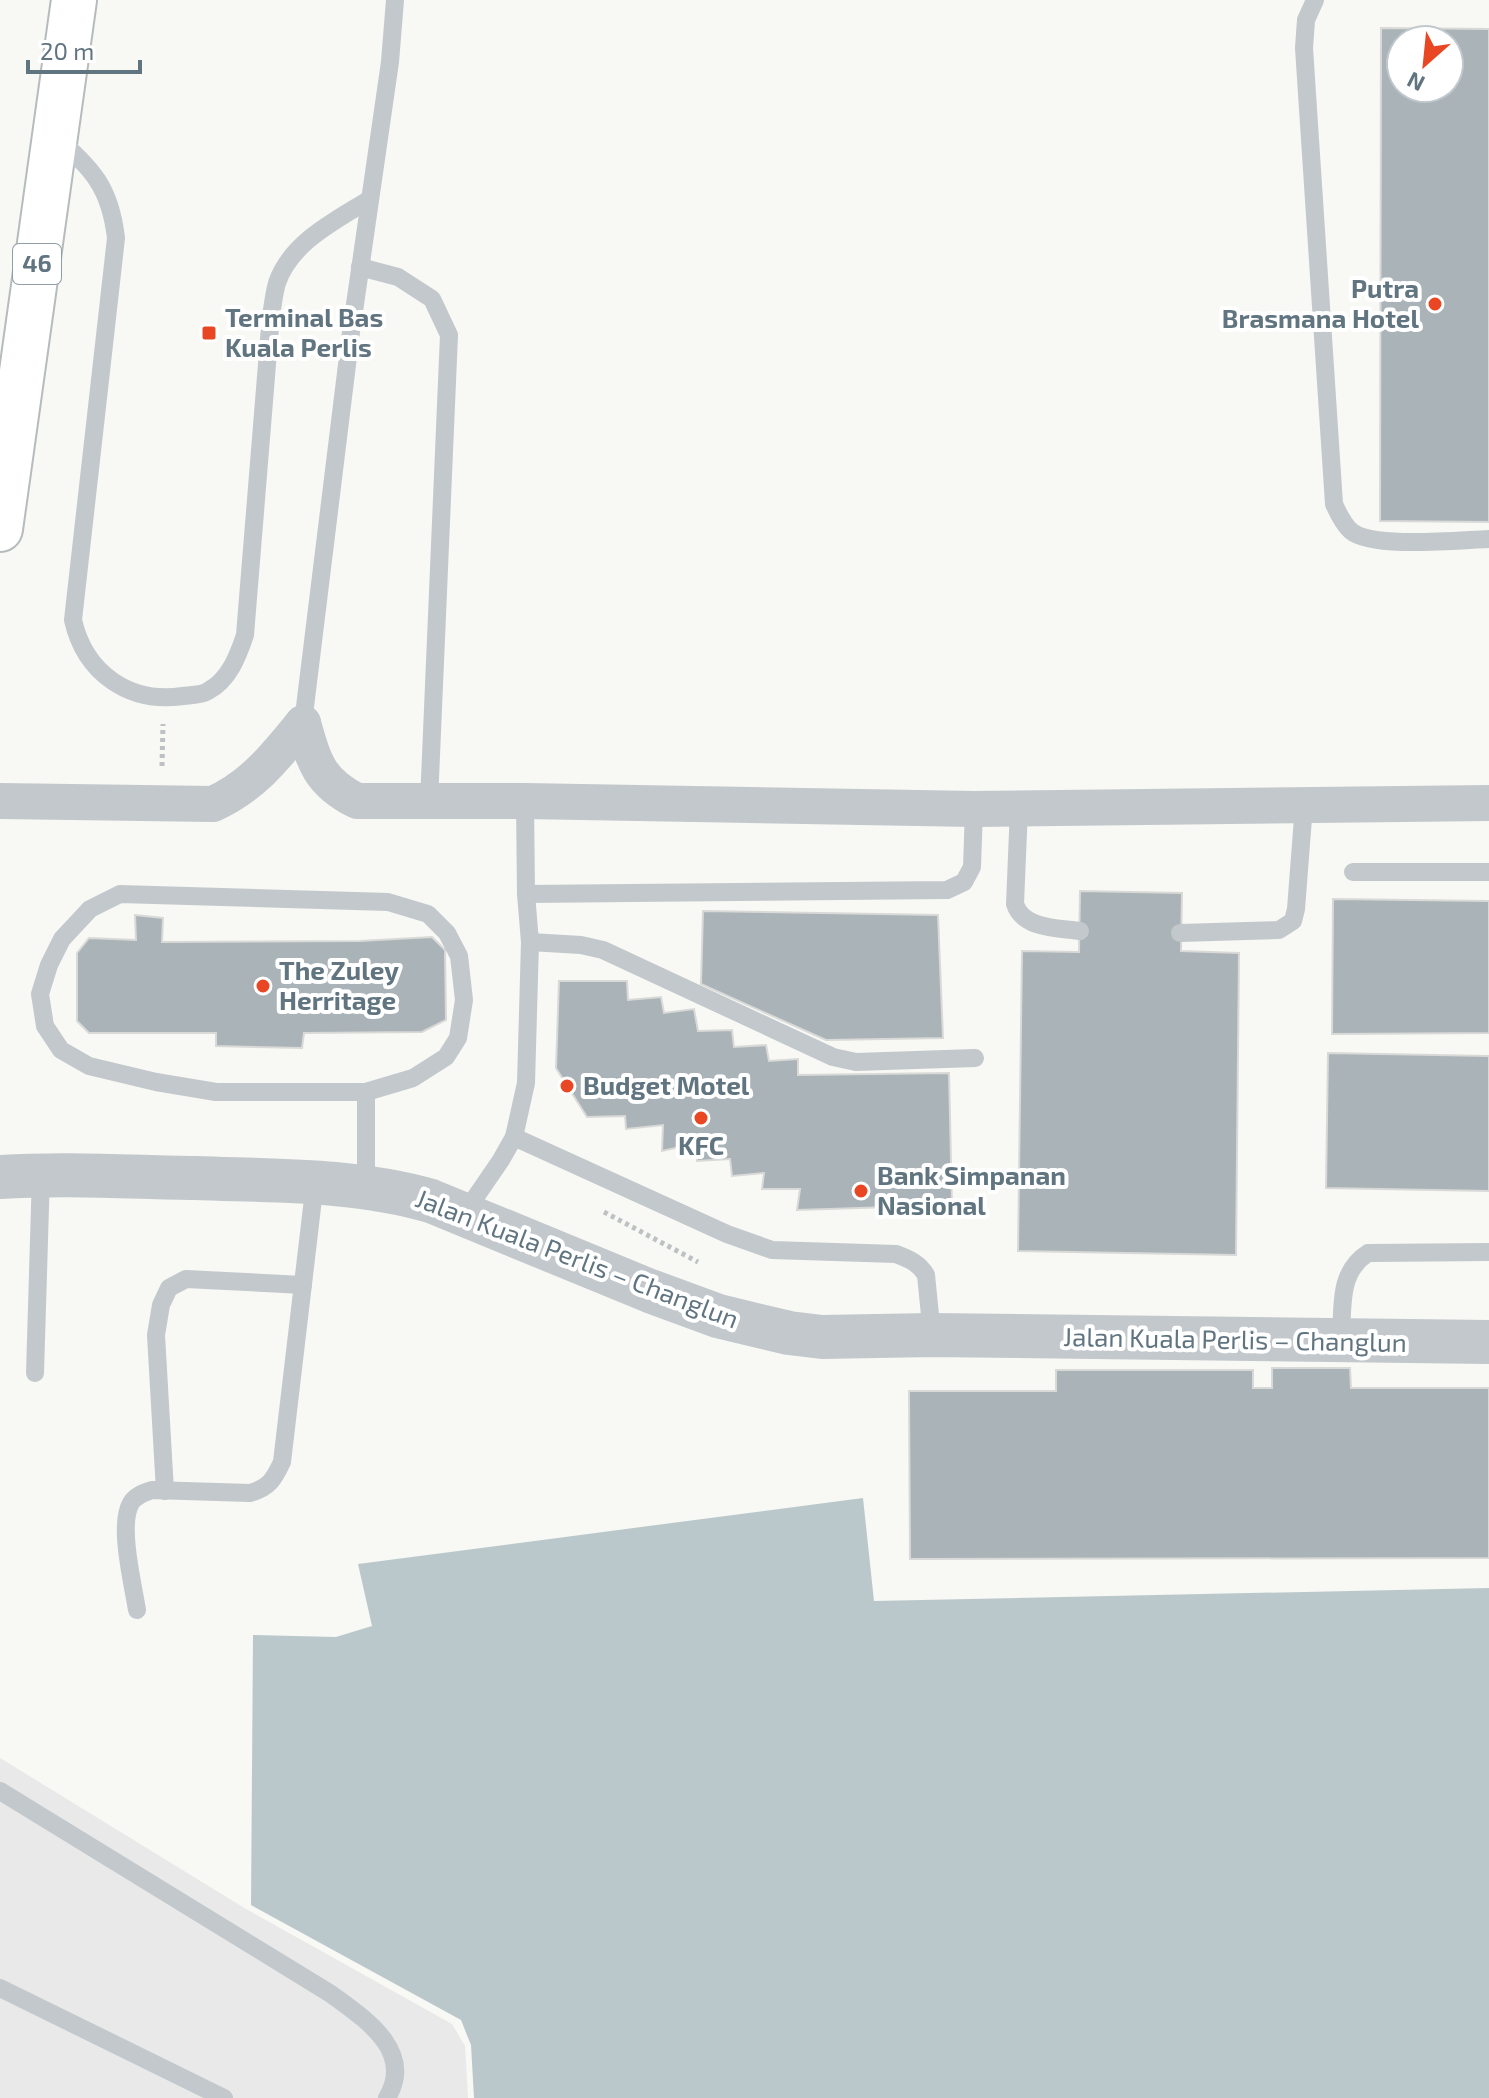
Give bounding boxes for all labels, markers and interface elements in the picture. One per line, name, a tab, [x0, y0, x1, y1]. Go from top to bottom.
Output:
scale bar	[28, 24, 140, 74]
north arrow	[1385, 24, 1465, 104]
text: 20 m	[40, 36, 94, 65]
text: N	[1402, 68, 1428, 98]
road number: 46	[13, 244, 61, 284]
place label: Putra Brasmana Hotel	[1222, 272, 1419, 333]
marker: Putra Brasmana Hotel	[1426, 295, 1444, 313]
place label: Terminal Bas Kuala Perlis	[225, 301, 383, 362]
marker: Terminal Bas Kuala Perlis	[200, 324, 218, 342]
place label: The Zuley Herritage	[279, 954, 399, 1015]
marker: The Zuley Herritage	[254, 977, 272, 995]
place label: Budget Motel	[583, 1069, 750, 1100]
marker: Budget Motel	[558, 1077, 576, 1095]
marker: KFC	[692, 1109, 710, 1127]
place label: KFC	[678, 1129, 724, 1160]
place label: Bank Simpanan Nasional	[877, 1159, 1066, 1220]
street label: Jalan Kuala Perlis – Changlun	[412, 1182, 743, 1334]
marker: Bank Simpanan Nasional	[852, 1182, 870, 1200]
street label: Jalan Kuala Perlis – Changlun	[1063, 1320, 1407, 1357]

